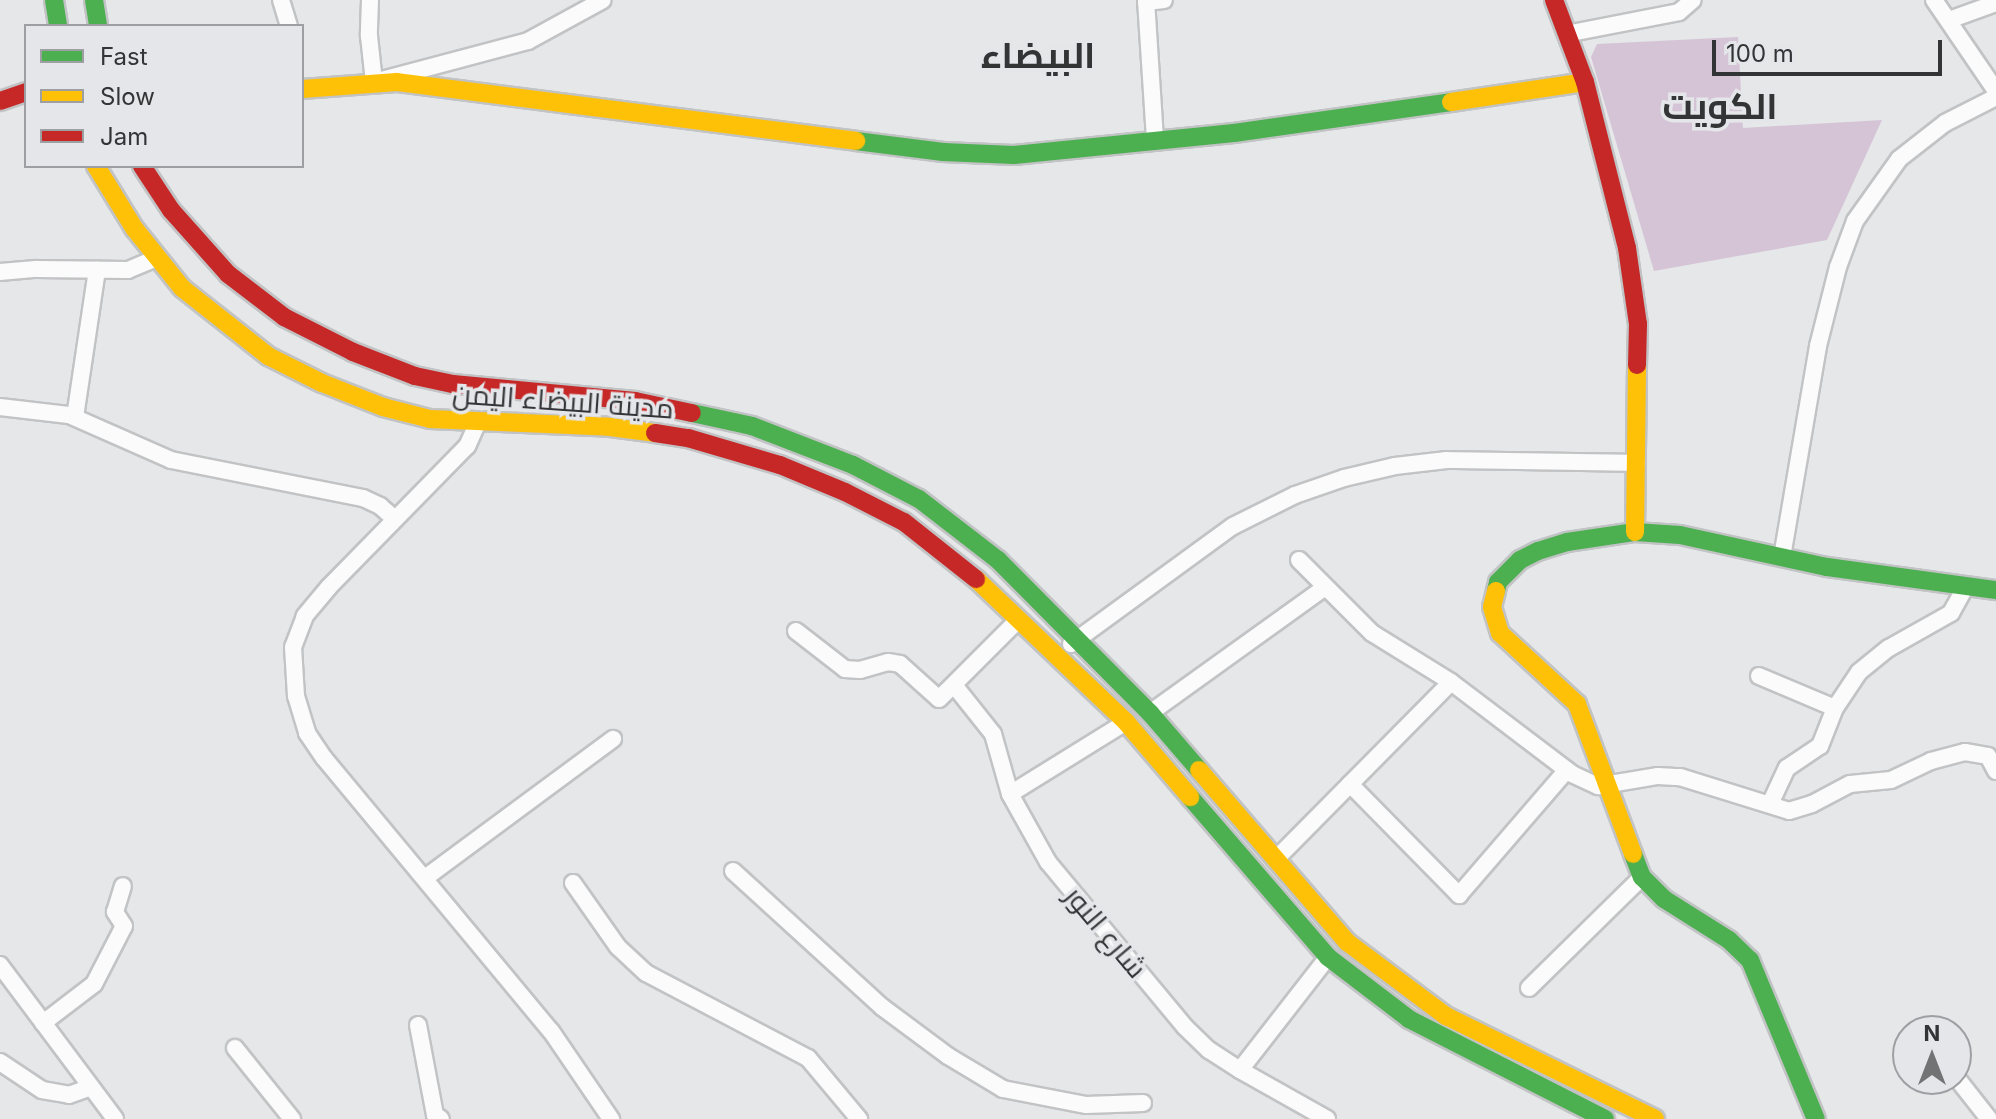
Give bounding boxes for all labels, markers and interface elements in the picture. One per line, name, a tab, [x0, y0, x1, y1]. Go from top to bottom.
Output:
legend	[24, 24, 304, 168]
scale bar	[1716, 24, 1946, 74]
district label: البيضاء	[981, 34, 1095, 78]
text: 100 m	[1726, 39, 1794, 68]
text: Fast	[100, 42, 148, 71]
text: Slow	[100, 82, 155, 111]
district label: الكويت	[1663, 85, 1777, 129]
text: Jam	[100, 122, 148, 151]
street label: مدينة البيضاء اليمن	[451, 377, 675, 425]
street label: شارع النور	[1058, 879, 1154, 985]
north arrow	[1892, 1015, 1972, 1095]
text: N	[1924, 1020, 1940, 1046]

